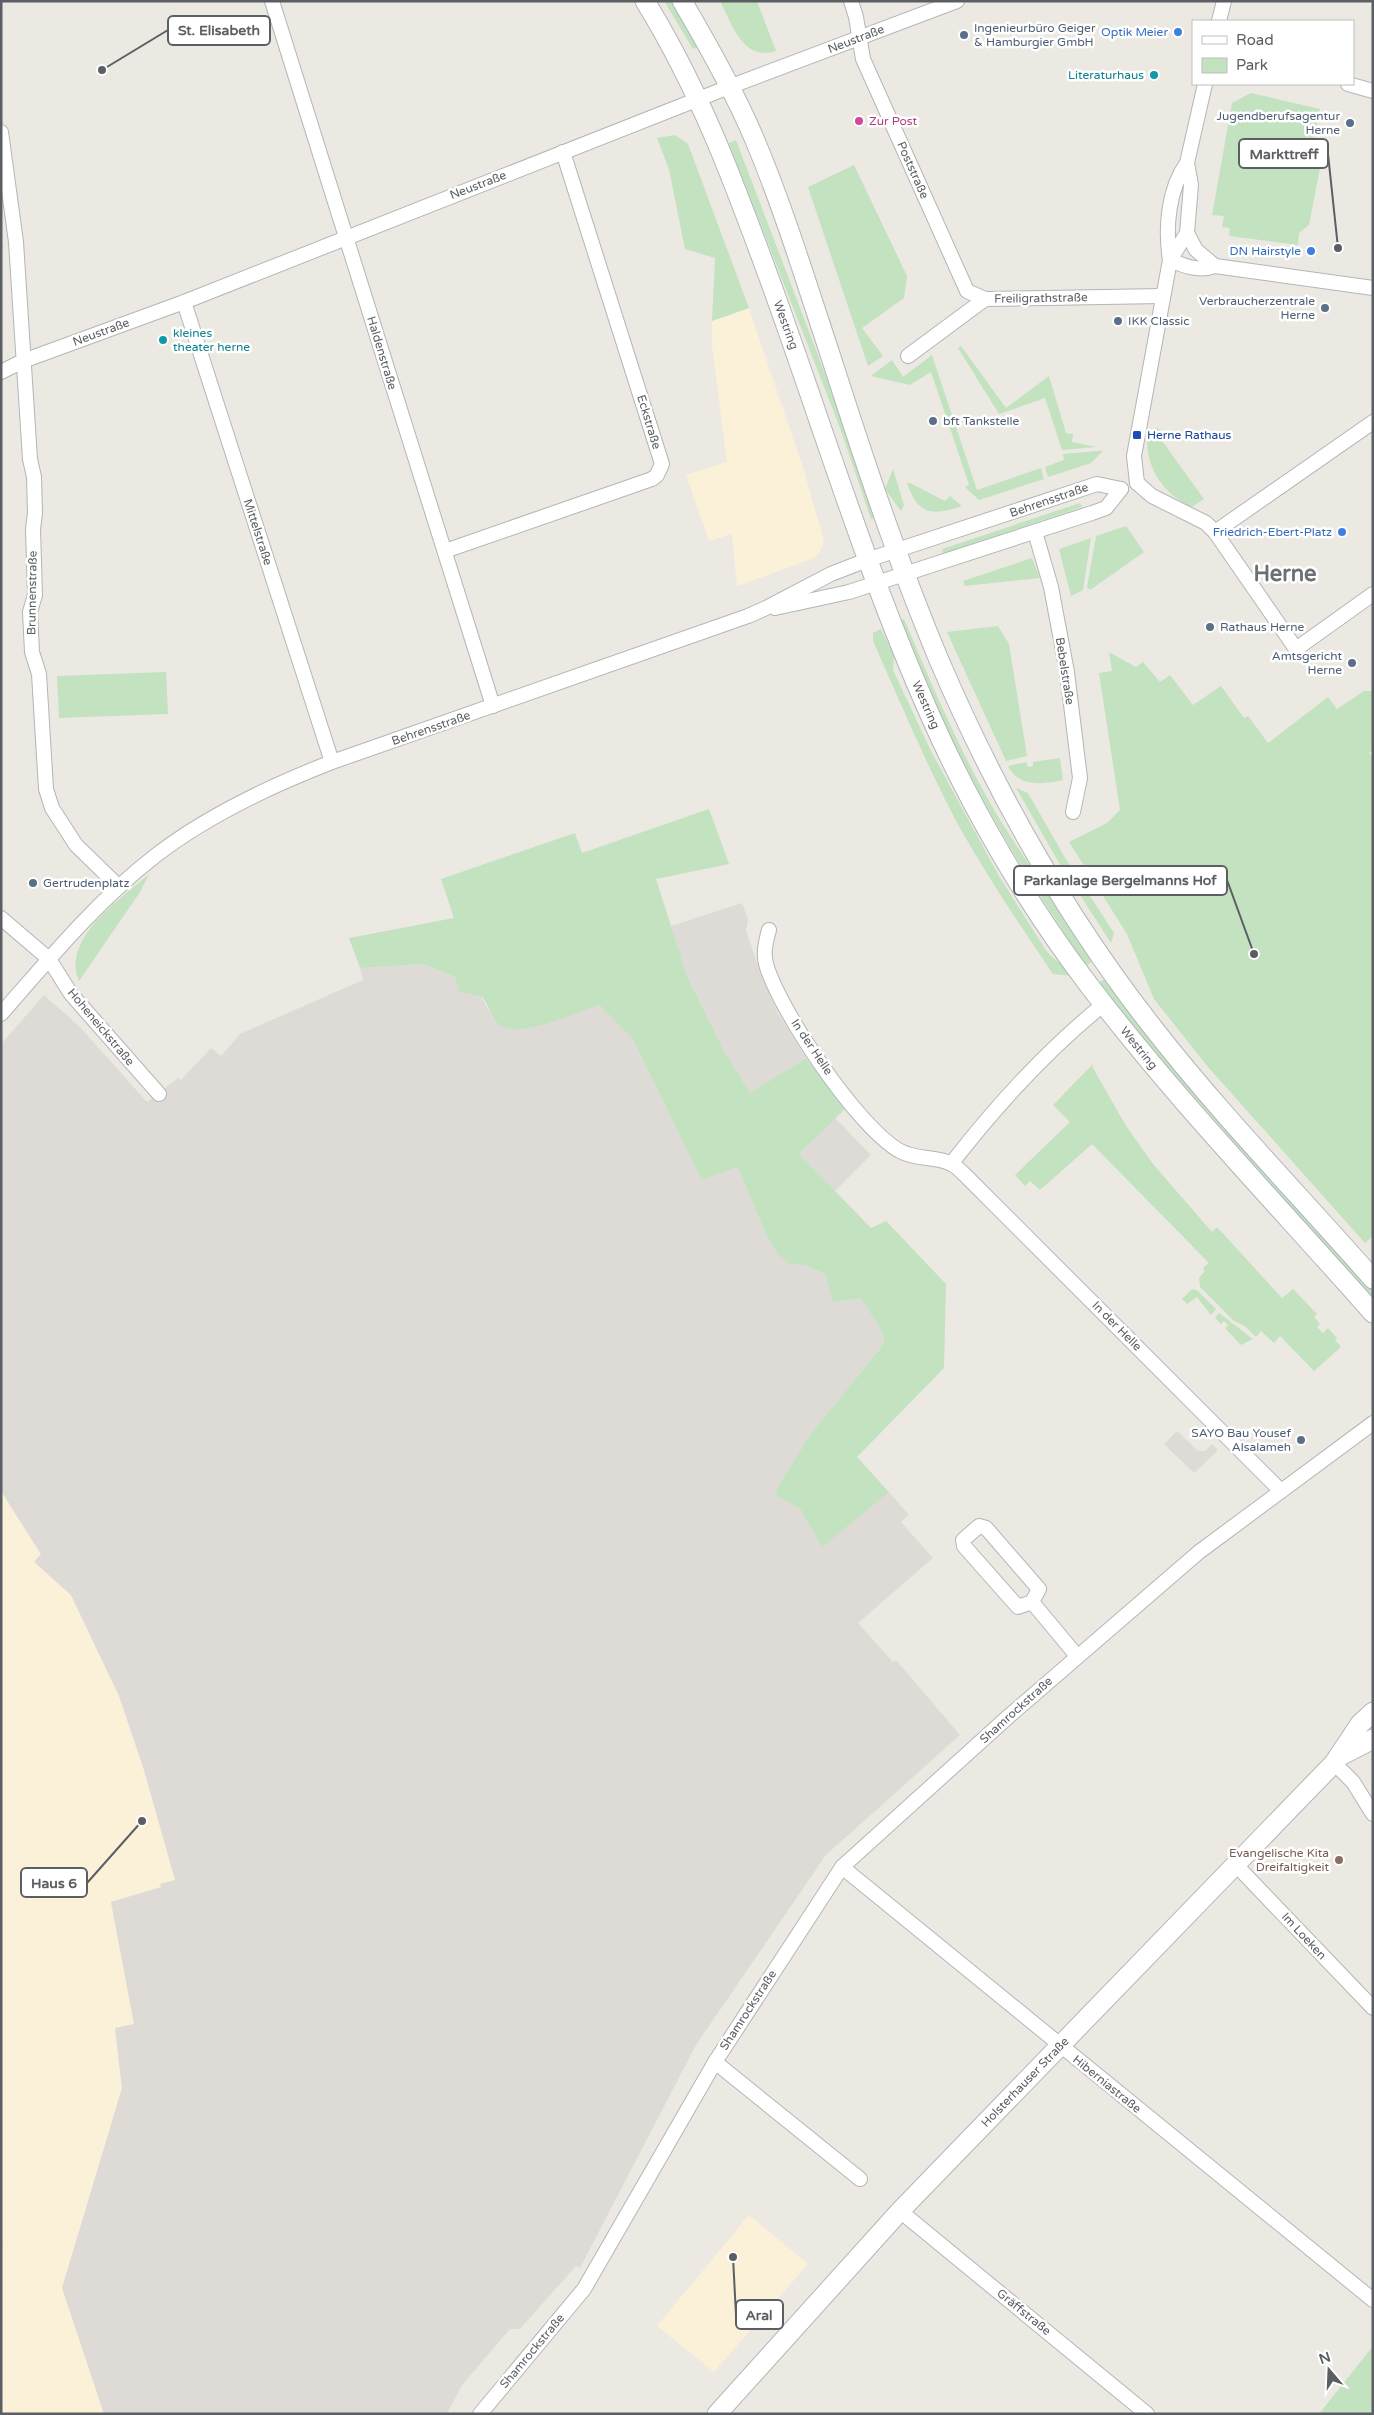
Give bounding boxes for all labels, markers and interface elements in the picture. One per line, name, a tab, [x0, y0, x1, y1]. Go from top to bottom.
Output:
callout: St. Elisabeth	[168, 16, 270, 45]
legend	[1192, 20, 1354, 85]
place label: Ingenieurbüro Geiger & Hamburgier GmbH	[974, 21, 1096, 49]
text: St. Elisabeth	[178, 22, 260, 39]
street label: Neustraße	[826, 22, 886, 56]
place label: Optik Meier	[1101, 25, 1168, 39]
marker: Optik Meier	[1172, 26, 1184, 38]
marker: Ingenieurbüro Geiger & Hamburgier GmbH	[958, 29, 970, 41]
text: Road	[1236, 31, 1274, 49]
text: Park	[1236, 56, 1268, 74]
place label: Literaturhaus	[1068, 68, 1144, 82]
marker: Literaturhaus	[1148, 69, 1160, 81]
place label: Jugendberufsagentur Herne	[1216, 109, 1340, 137]
place label: Zur Post	[869, 114, 918, 128]
marker: Zur Post	[853, 115, 865, 127]
marker: Jugendberufsagentur Herne	[1344, 117, 1356, 129]
street label: Poststraße	[894, 139, 932, 201]
callout: Markttreff	[1239, 139, 1328, 168]
text: Markttreff	[1250, 146, 1320, 163]
street label: Neustraße	[448, 168, 508, 202]
place label: DN Hairstyle	[1229, 244, 1301, 258]
marker: DN Hairstyle	[1305, 245, 1317, 257]
street label: Freiligrathstraße	[994, 290, 1088, 306]
place label: Verbraucherzentrale Herne	[1199, 294, 1315, 322]
street label: Westring	[771, 299, 801, 351]
marker: Verbraucherzentrale Herne	[1319, 302, 1331, 314]
place label: IKK Classic	[1128, 314, 1190, 328]
street label: Neustraße	[71, 315, 131, 349]
street label: Haldenstraße	[364, 315, 400, 392]
marker: IKK Classic	[1112, 315, 1124, 327]
place label: kleines theater herne	[173, 326, 250, 354]
marker: kleines theater herne	[157, 334, 169, 346]
street label: Eckstraße	[634, 393, 664, 451]
place label: bft Tankstelle	[943, 414, 1020, 428]
marker: bft Tankstelle	[927, 415, 939, 427]
place label: Herne Rathaus	[1147, 428, 1232, 442]
marker: Herne Rathaus	[1131, 429, 1143, 441]
street label: Behrensstraße	[1008, 480, 1090, 520]
street label: Mittelstraße	[241, 497, 275, 567]
place label: Friedrich-Ebert-Platz	[1213, 525, 1332, 539]
marker: Friedrich-Ebert-Platz	[1336, 526, 1348, 538]
street label: Brunnenstraße	[24, 550, 40, 635]
district label: Herne	[1253, 561, 1317, 587]
place label: Rathaus Herne	[1220, 620, 1305, 634]
marker: Rathaus Herne	[1204, 621, 1216, 633]
street label: Bebelstraße	[1053, 636, 1077, 706]
place label: Amtsgericht Herne	[1272, 649, 1342, 677]
marker: Amtsgericht Herne	[1346, 657, 1358, 669]
street label: Westring	[909, 679, 943, 731]
street label: Behrensstraße	[390, 708, 472, 748]
callout: Parkanlage Bergelmanns Hof	[1014, 866, 1227, 895]
text: Parkanlage Bergelmanns Hof	[1023, 872, 1217, 889]
place label: Gertrudenplatz	[43, 876, 129, 890]
marker: Gertrudenplatz	[27, 877, 39, 889]
street label: Hoheneickstraße	[65, 986, 137, 1068]
street label: In der Helle	[788, 1016, 836, 1078]
street label: Westring	[1117, 1024, 1161, 1072]
street label: In der Helle	[1089, 1298, 1145, 1354]
place label: SAYO Bau Yousef Alsalameh	[1191, 1426, 1291, 1454]
marker: SAYO Bau Yousef Alsalameh	[1295, 1434, 1307, 1446]
street label: Shamrockstraße	[977, 1674, 1055, 1746]
place label: Evangelische Kita Dreifaltigkeit	[1229, 1846, 1329, 1874]
marker: Evangelische Kita Dreifaltigkeit	[1333, 1854, 1345, 1866]
callout: Haus 6	[21, 1868, 87, 1897]
text: Haus 6	[31, 1875, 77, 1892]
street label: Im Loeken	[1279, 1910, 1329, 1962]
street label: Shamrockstraße	[717, 1967, 779, 2053]
street label: Holsterhauser Straße	[978, 2034, 1072, 2130]
street label: Hiberniastraße	[1070, 2052, 1144, 2116]
street label: Gräffstraße	[994, 2286, 1054, 2338]
callout: Aral	[736, 2300, 783, 2329]
text: Aral	[745, 2307, 773, 2324]
street label: Shamrockstraße	[497, 2311, 567, 2391]
north arrow	[1304, 2345, 1354, 2395]
text: N	[1317, 2348, 1333, 2368]

